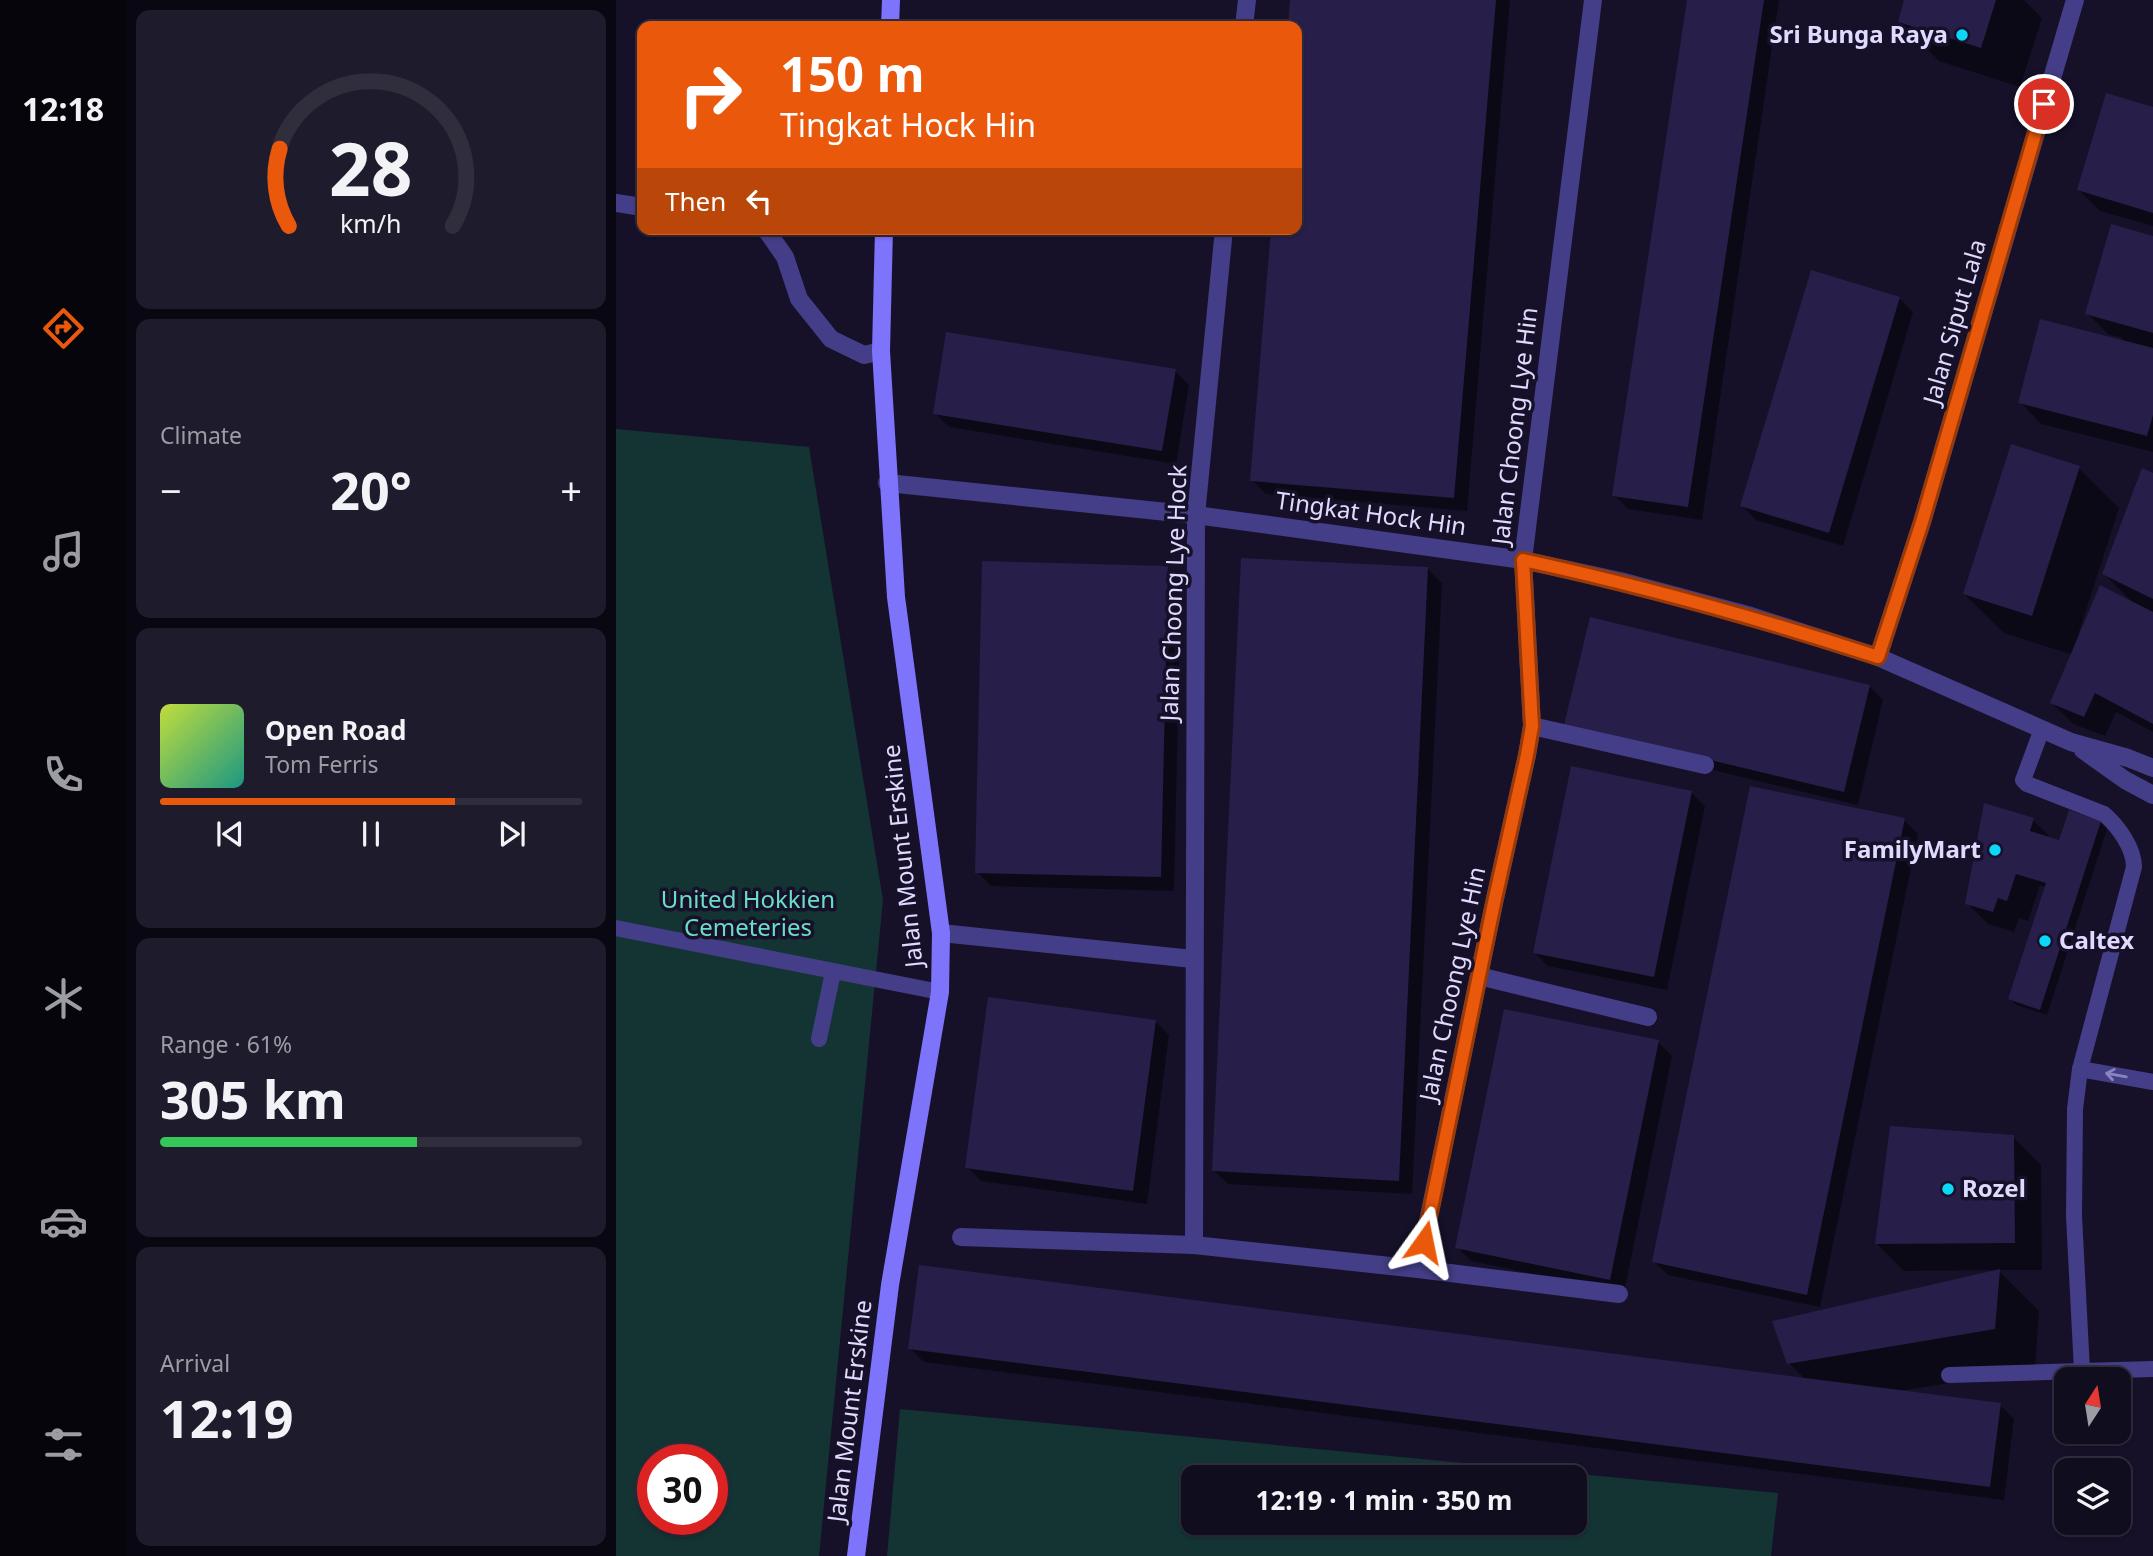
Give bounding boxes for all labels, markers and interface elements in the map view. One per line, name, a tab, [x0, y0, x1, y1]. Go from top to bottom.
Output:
place label: Sri Bunga Raya	[1769, 17, 1948, 50]
marker: Sri Bunga Raya	[1954, 27, 1970, 43]
text: 150 m	[780, 40, 925, 106]
icon: right	[665, 49, 756, 140]
pin	[2014, 74, 2074, 134]
icon: arrive	[2025, 85, 2063, 123]
text: 12:18	[22, 87, 104, 130]
text: Tingkat Hock Hin	[780, 103, 1036, 146]
text: 28	[329, 118, 413, 217]
icon: left	[740, 182, 778, 220]
text: Then	[665, 183, 726, 219]
text: km/h	[340, 205, 402, 239]
street label: Jalan Siput Lala	[1914, 235, 1993, 410]
icon: directions	[39, 304, 88, 353]
street label: Jalan Choong Lye Hin	[1482, 305, 1544, 548]
text: Climate	[160, 419, 242, 451]
text: 20°	[330, 454, 412, 525]
text: −	[160, 464, 182, 516]
text: +	[560, 464, 582, 516]
street label: Jalan Choong Lye Hock	[1151, 464, 1193, 724]
street label: Tingkat Hock Hin	[1274, 483, 1469, 542]
icon: music	[39, 527, 88, 576]
text: Open Road	[265, 712, 407, 748]
street label: Jalan Mount Erskine	[873, 743, 930, 971]
text: Tom Ferris	[265, 748, 378, 780]
icon: phone	[39, 750, 88, 799]
icon: previous	[211, 815, 249, 853]
icon: pause	[352, 815, 390, 853]
icon: next	[493, 815, 531, 853]
place label: FamilyMart	[1844, 832, 1981, 865]
marker: FamilyMart	[1987, 842, 2003, 858]
street label: Jalan Choong Lye Hin	[1410, 863, 1493, 1106]
park label: United Hokkien Cemeteries	[661, 882, 835, 943]
place label: Caltex	[2059, 923, 2134, 956]
marker: Caltex	[2037, 933, 2053, 949]
icon: climate	[39, 974, 88, 1023]
text: Range · 61%	[160, 1028, 292, 1060]
text: 305 km	[160, 1063, 346, 1134]
one-way arrow	[2105, 1068, 2128, 1081]
place label: Rozel	[1962, 1171, 2026, 1204]
marker: Rozel	[1940, 1181, 1956, 1197]
icon: car	[39, 1197, 88, 1246]
position arrow	[1387, 1205, 1461, 1279]
street label: Jalan Mount Erskine	[818, 1298, 879, 1526]
text: Arrival	[160, 1347, 230, 1379]
north arrow	[2054, 1367, 2132, 1444]
map controls	[2054, 1367, 2131, 1535]
text: 12:19	[160, 1382, 294, 1453]
icon: filters	[39, 1420, 88, 1469]
speed limit sign: 30	[637, 1444, 728, 1535]
button: layers	[2054, 1458, 2131, 1535]
text: 12:19 · 1 min · 350 m	[1256, 1482, 1512, 1518]

